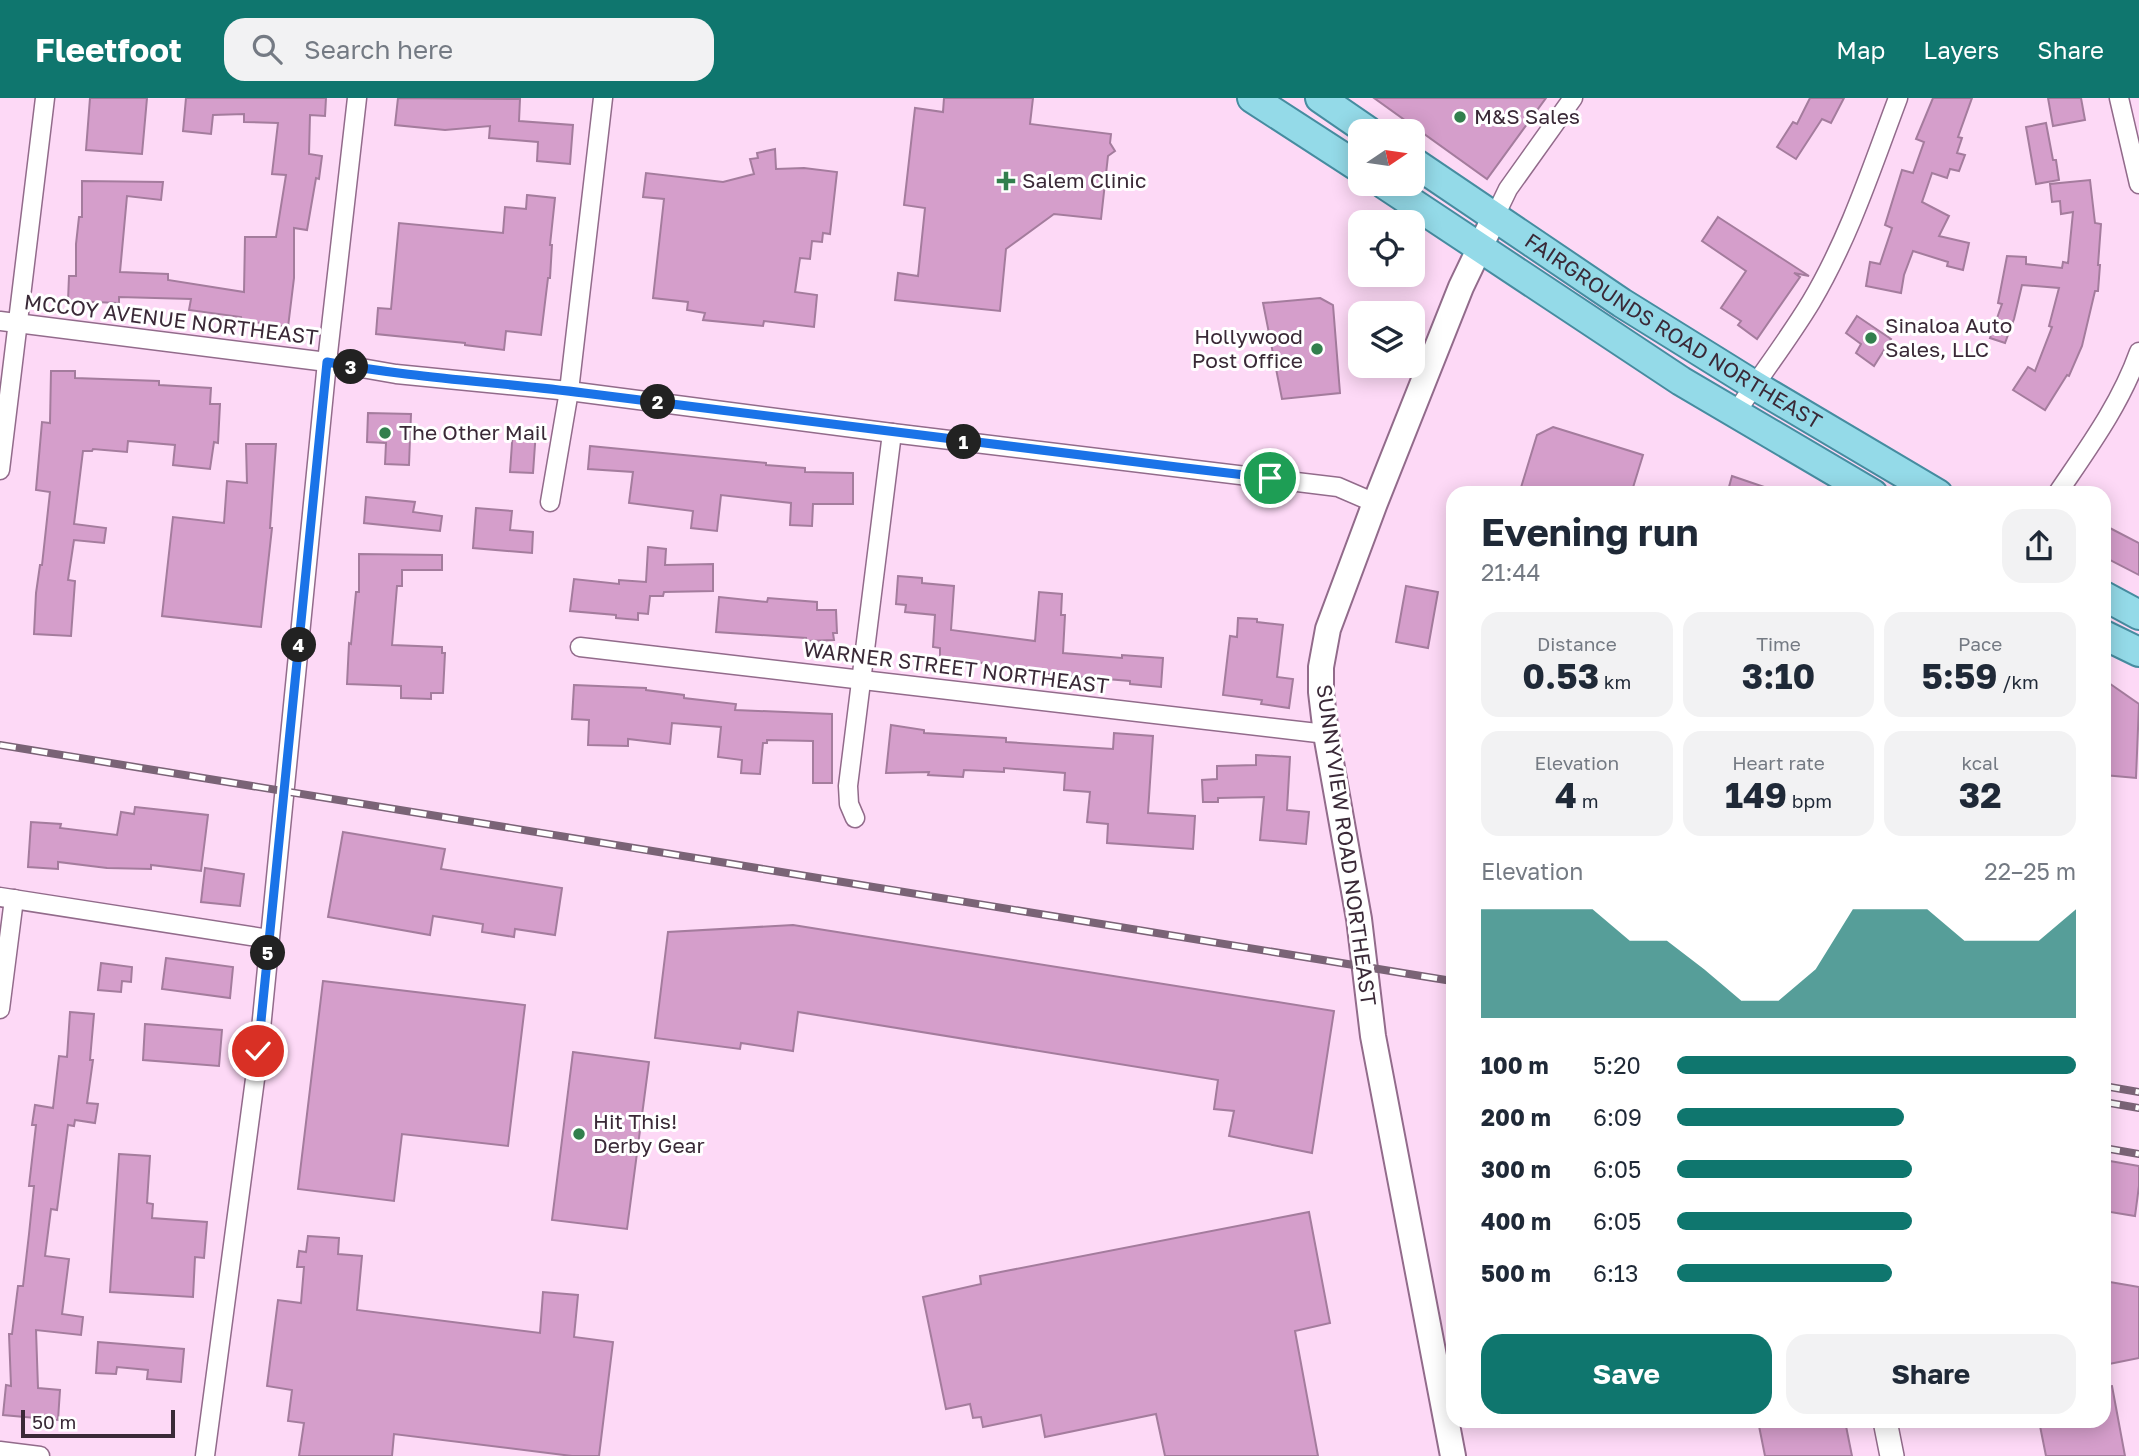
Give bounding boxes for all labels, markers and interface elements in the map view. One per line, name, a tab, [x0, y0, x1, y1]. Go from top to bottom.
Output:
search box	[224, 18, 714, 81]
text: Fleetfoot	[35, 30, 182, 69]
icon: search	[248, 30, 286, 68]
text: Search here	[304, 34, 453, 65]
text: Map	[1836, 35, 1885, 64]
text: Layers	[1923, 35, 1999, 64]
text: Share	[2037, 35, 2104, 64]
place label: M&S Sales	[1474, 103, 1580, 129]
marker: M&S Sales	[1452, 109, 1468, 125]
north arrow	[1348, 119, 1424, 196]
map controls	[1348, 119, 1425, 378]
place label: Salem Clinic	[1022, 167, 1146, 193]
marker: Salem Clinic	[996, 171, 1016, 191]
button: locate	[1348, 210, 1425, 287]
street label: FAIRGROUNDS ROAD NORTHEAST	[1520, 227, 1827, 434]
street label: MCCOY AVENUE NORTHEAST	[23, 288, 320, 350]
button: layers	[1348, 301, 1425, 378]
place label: Sinaloa Auto Sales, LLC	[1885, 312, 2012, 362]
place label: Hollywood Post Office	[1192, 323, 1303, 373]
marker: Sinaloa Auto Sales, LLC	[1863, 330, 1879, 346]
marker: Hollywood Post Office	[1309, 341, 1325, 357]
pin: 3	[334, 350, 368, 384]
text: 3	[345, 355, 356, 378]
pin: 2	[640, 384, 676, 420]
text: 2	[652, 390, 663, 413]
place label: The Other Mail	[399, 419, 547, 445]
pin: 1	[946, 424, 982, 460]
marker: The Other Mail	[377, 425, 393, 441]
text: 1	[959, 430, 968, 453]
pin	[1240, 448, 1300, 508]
icon: arrive	[1251, 459, 1289, 497]
text: Evening run	[1481, 509, 1699, 554]
button: share	[2002, 509, 2076, 583]
text: 21:44	[1481, 558, 1540, 586]
pin: 4	[282, 628, 316, 662]
text: Distance	[1537, 632, 1617, 655]
text: Time	[1756, 632, 1801, 655]
text: Pace	[1958, 632, 2002, 655]
text: 4	[293, 633, 304, 656]
street label: WARNER STREET NORTHEAST	[802, 635, 1110, 699]
text: 0.53	[1522, 655, 1599, 697]
text: 3:10	[1742, 655, 1815, 697]
text: 5:59	[1921, 655, 1998, 697]
text: km	[1599, 670, 1631, 693]
text: /km	[1998, 670, 2039, 693]
street label: SUNNYVIEW ROAD NORTHEAST	[1312, 682, 1382, 1007]
text: Elevation	[1535, 751, 1619, 774]
text: Heart rate	[1732, 751, 1825, 774]
text: kcal	[1961, 751, 1999, 774]
text: 4	[1555, 774, 1577, 816]
text: 149	[1725, 774, 1787, 816]
text: 32	[1959, 774, 2002, 816]
text: m	[1577, 789, 1599, 812]
text: bpm	[1787, 789, 1832, 812]
text: Elevation	[1481, 857, 1583, 885]
text: 22–25 m	[1984, 857, 2076, 885]
pin: 5	[250, 936, 286, 970]
text: 5	[262, 941, 273, 964]
pin	[228, 1021, 288, 1081]
icon: check	[239, 1032, 277, 1070]
text: 100 m	[1481, 1051, 1549, 1079]
text: 5:20	[1593, 1051, 1641, 1079]
text: 200 m	[1481, 1103, 1551, 1131]
text: 6:09	[1593, 1103, 1642, 1131]
place label: Hit This! Derby Gear	[593, 1108, 705, 1158]
marker: Hit This! Derby Gear	[571, 1126, 587, 1142]
text: 300 m	[1481, 1155, 1551, 1183]
text: 6:05	[1593, 1155, 1641, 1183]
text: 400 m	[1481, 1207, 1551, 1235]
text: 6:05	[1593, 1207, 1641, 1235]
text: 500 m	[1481, 1259, 1551, 1287]
text: 6:13	[1593, 1259, 1638, 1287]
button: Save	[1481, 1334, 1772, 1414]
button: Share	[1786, 1334, 2076, 1414]
scale bar	[21, 1407, 175, 1439]
text: 50 m	[32, 1410, 76, 1433]

